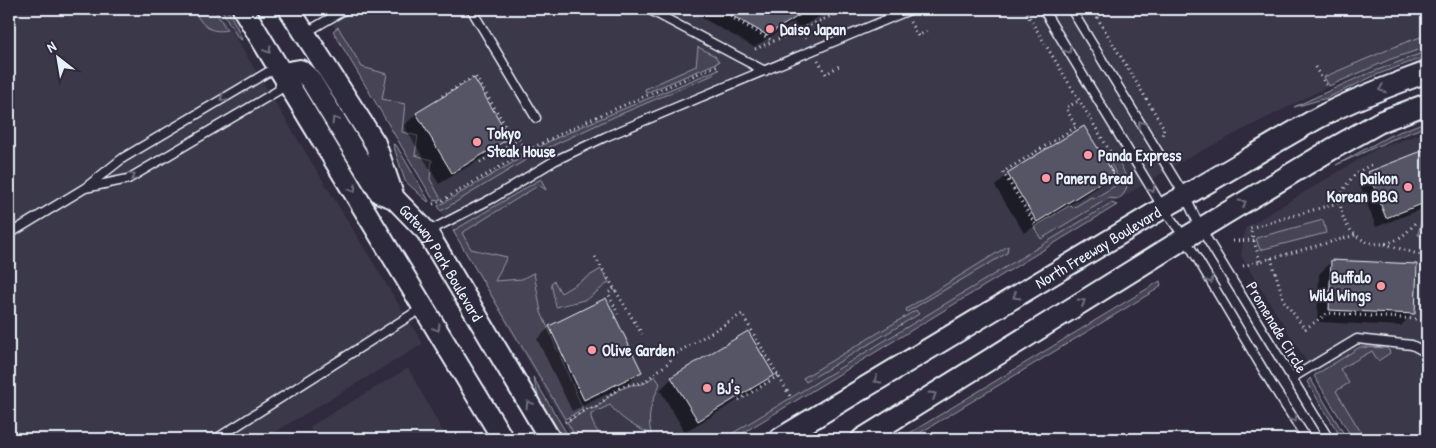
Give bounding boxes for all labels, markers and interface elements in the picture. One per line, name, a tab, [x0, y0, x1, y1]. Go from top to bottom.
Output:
place label: Daiso Japan	[780, 18, 846, 41]
marker: Daiso Japan	[764, 23, 776, 35]
north arrow	[32, 32, 82, 82]
text: N	[43, 36, 60, 56]
one-way arrow	[262, 45, 272, 54]
one-way arrow	[1061, 45, 1071, 54]
one-way arrow	[1378, 83, 1386, 93]
one-way arrow	[220, 92, 229, 102]
one-way arrow	[331, 116, 341, 125]
one-way arrow	[1138, 121, 1148, 130]
place label: Tokyo Steak House	[486, 122, 556, 162]
marker: Tokyo Steak House	[471, 136, 483, 148]
place label: Panda Express	[1098, 144, 1182, 167]
marker: Panda Express	[1082, 149, 1094, 161]
place label: Panera Bread	[1056, 167, 1134, 189]
place label: Daikon Korean BBQ	[1327, 167, 1398, 207]
one-way arrow	[127, 172, 136, 182]
marker: Panera Bread	[1040, 172, 1052, 184]
marker: Daikon Korean BBQ	[1402, 181, 1414, 193]
one-way arrow	[346, 184, 356, 193]
one-way arrow	[1145, 184, 1155, 193]
street label: Gateway Park Boulevard	[394, 199, 488, 325]
one-way arrow	[1237, 200, 1246, 210]
street label: North Freeway Boulevard	[1031, 201, 1165, 294]
place label: Buffalo Wild Wings	[1309, 266, 1372, 307]
one-way arrow	[1203, 275, 1213, 284]
street label: Promenade Circle	[1241, 277, 1313, 377]
marker: Buffalo Wild Wings	[1375, 280, 1387, 292]
one-way arrow	[1013, 290, 1022, 300]
one-way arrow	[1077, 299, 1086, 309]
one-way arrow	[430, 323, 440, 332]
place label: Olive Garden	[602, 339, 675, 361]
marker: Olive Garden	[586, 344, 598, 356]
one-way arrow	[874, 374, 883, 383]
place label: BJ's	[717, 377, 741, 399]
marker: BJ's	[701, 382, 713, 394]
one-way arrow	[927, 392, 937, 401]
one-way arrow	[525, 401, 535, 410]
one-way arrow	[1288, 414, 1297, 423]

